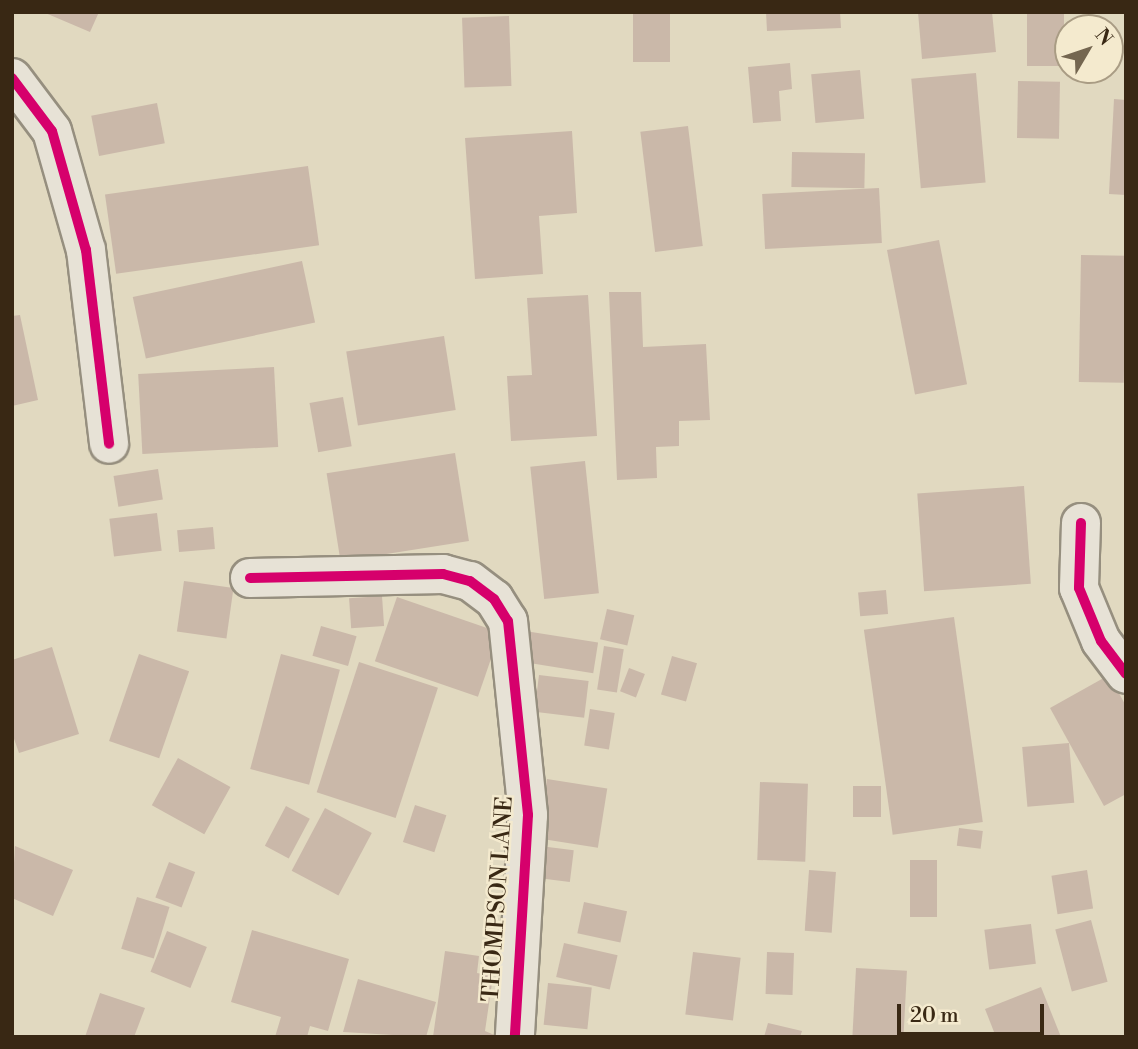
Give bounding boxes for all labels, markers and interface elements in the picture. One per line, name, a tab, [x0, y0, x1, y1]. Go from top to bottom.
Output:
north arrow	[1054, 14, 1124, 84]
text: N	[1090, 24, 1118, 50]
street label: THOMPSON LANE	[477, 795, 519, 1003]
scale bar	[900, 990, 1047, 1034]
text: 20 m	[910, 1003, 959, 1029]

